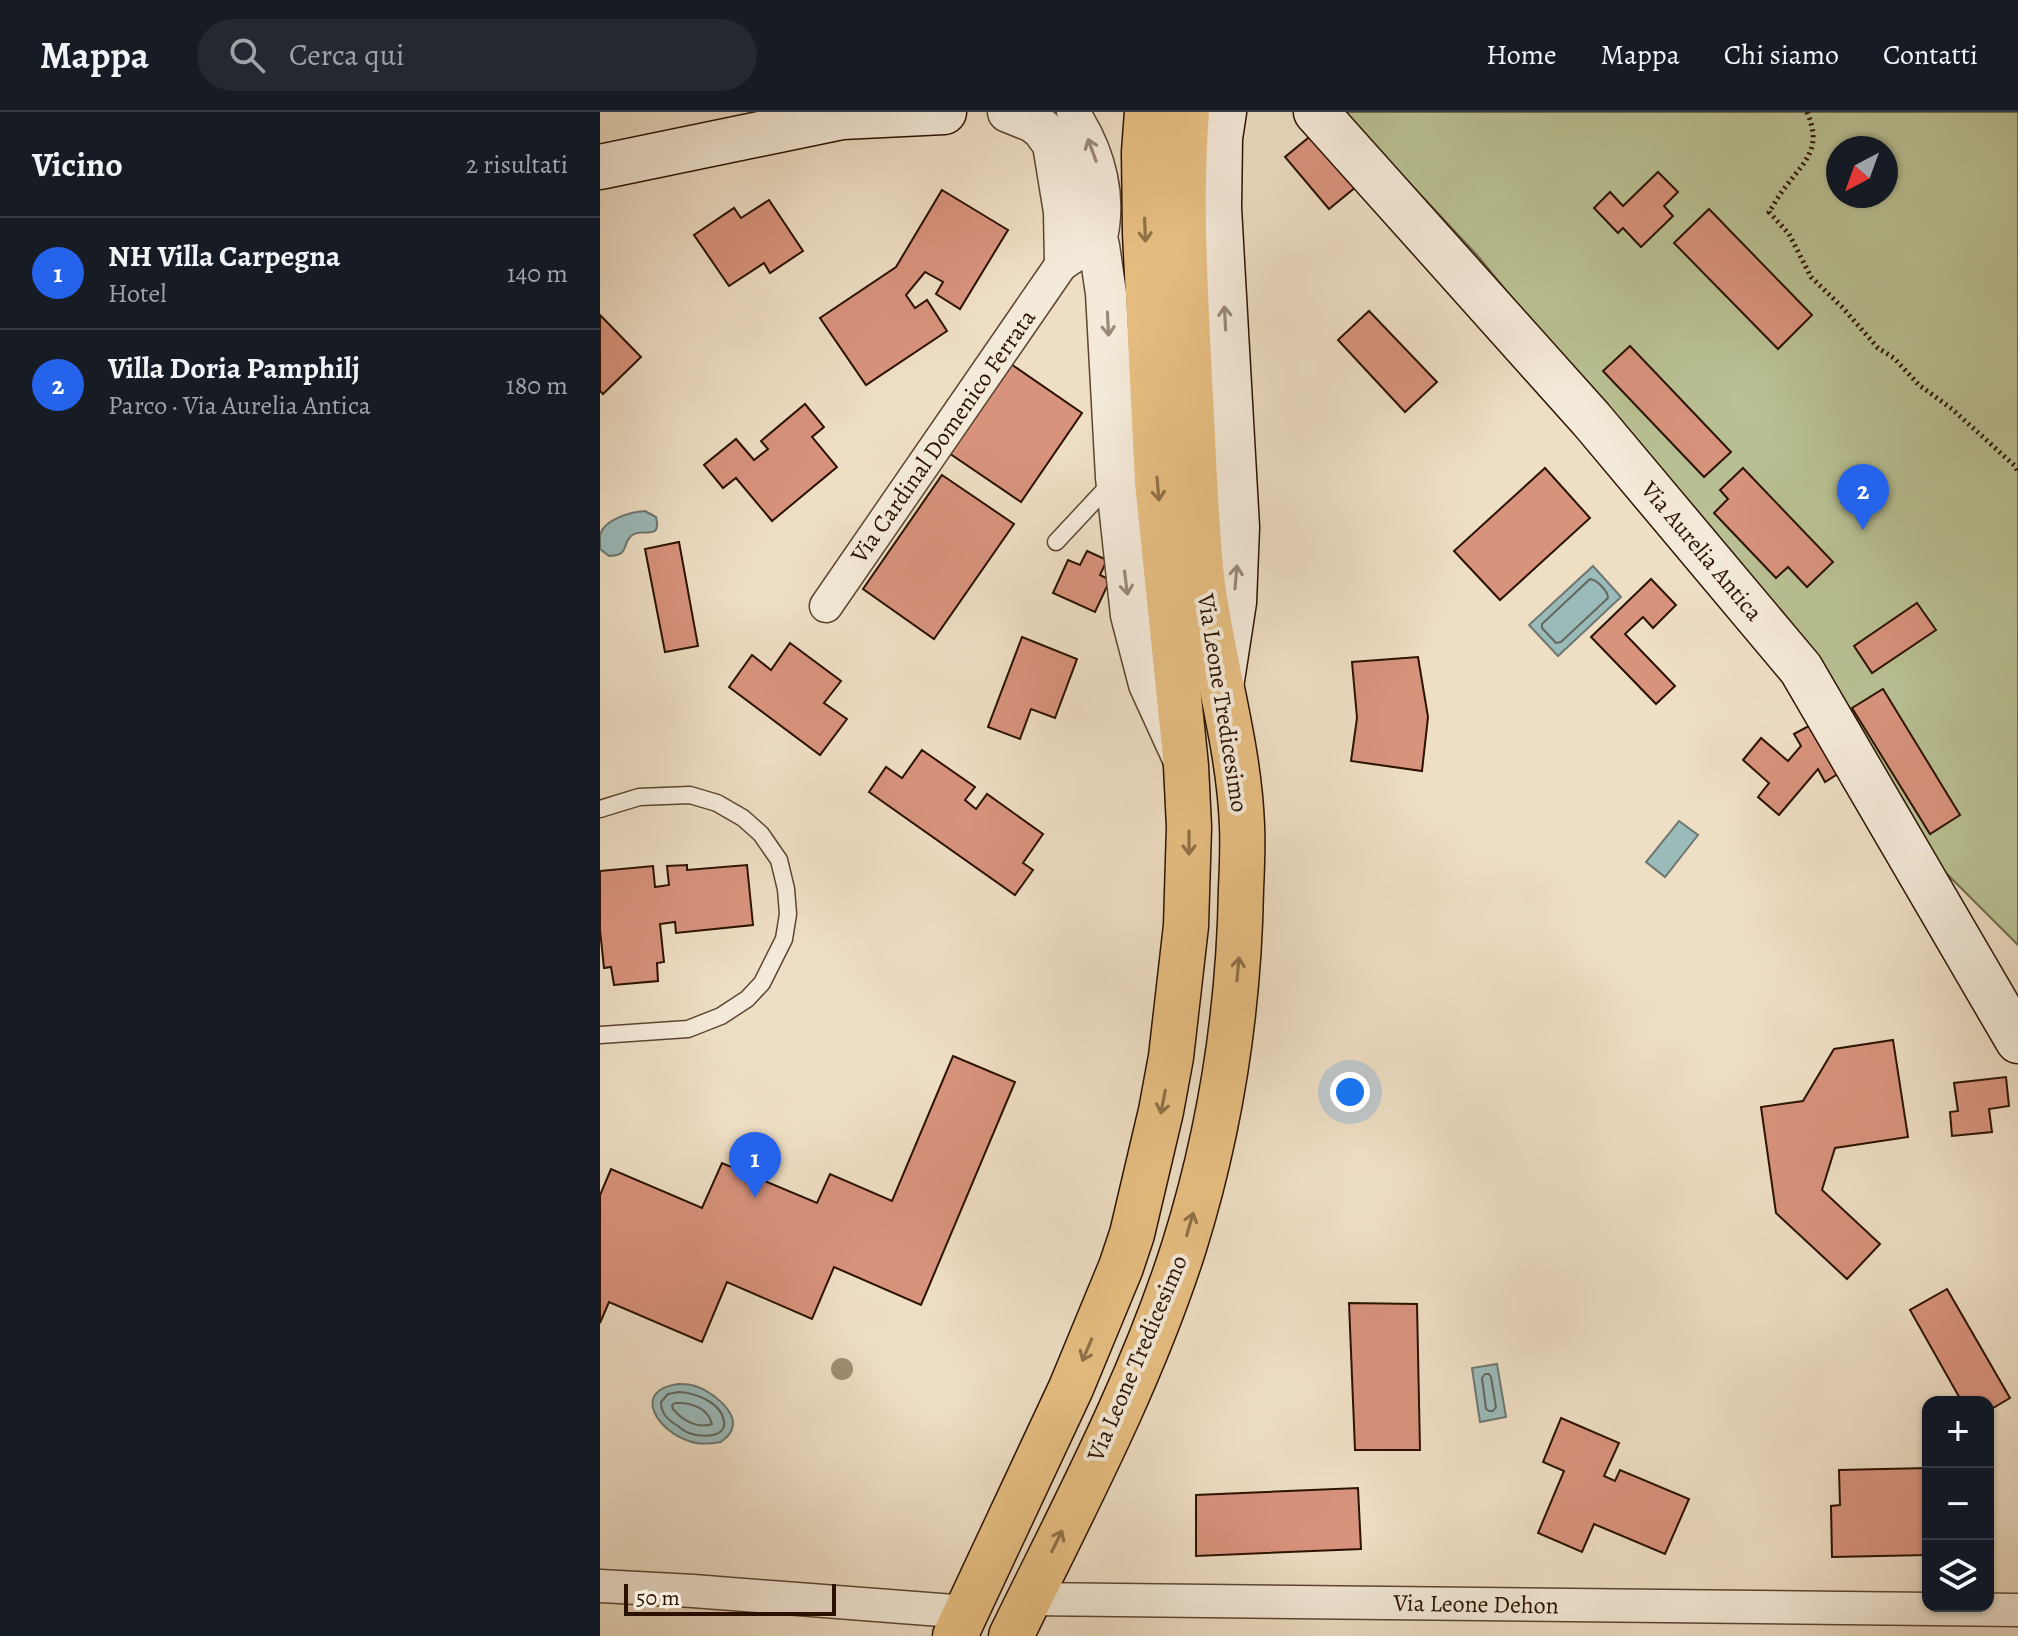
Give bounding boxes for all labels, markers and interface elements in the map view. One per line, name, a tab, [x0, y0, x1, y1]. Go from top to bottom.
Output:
search box	[197, 19, 757, 91]
text: Mappa	[40, 29, 149, 81]
icon: search	[225, 33, 269, 77]
text: Cerca qui	[289, 35, 404, 75]
text: Home	[1486, 36, 1557, 74]
text: Mappa	[1601, 36, 1680, 74]
text: Chi siamo	[1724, 36, 1839, 74]
text: Contatti	[1883, 36, 1978, 74]
north arrow	[1826, 136, 1898, 208]
one-way arrow	[1084, 138, 1098, 163]
text: Vicino	[32, 141, 123, 188]
text: 2 risultati	[466, 147, 568, 182]
one-way arrow	[1137, 216, 1153, 243]
text: NH Villa Carpegna	[108, 236, 341, 276]
text: 1	[53, 256, 63, 291]
text: 140 m	[507, 256, 568, 291]
text: Hotel	[108, 276, 167, 311]
street label: Via Cardinal Domenico Ferrata	[843, 302, 1043, 570]
one-way arrow	[1218, 305, 1233, 332]
one-way arrow	[1100, 310, 1115, 337]
text: Villa Doria Pamphilj	[108, 348, 360, 388]
text: 2	[52, 368, 64, 403]
text: 180 m	[506, 368, 568, 403]
text: Parco · Via Aurelia Antica	[108, 388, 371, 423]
pin: 2	[1837, 464, 1889, 530]
street label: Via Aurelia Antica	[1633, 473, 1771, 628]
one-way arrow	[1150, 475, 1165, 502]
one-way arrow	[1229, 564, 1244, 591]
one-way arrow	[1119, 570, 1134, 595]
street label: Via Leone Tredicesimo	[1190, 591, 1256, 814]
one-way arrow	[1181, 829, 1197, 856]
one-way arrow	[1230, 956, 1245, 983]
your location	[1330, 1072, 1370, 1112]
one-way arrow	[1155, 1089, 1170, 1114]
pin: 1	[729, 1132, 781, 1198]
one-way arrow	[1184, 1211, 1199, 1237]
street label: Via Leone Tredicesimo	[1079, 1250, 1195, 1467]
one-way arrow	[1079, 1337, 1094, 1362]
map controls	[1922, 1396, 1994, 1612]
button: +	[1922, 1396, 1994, 1468]
button: −	[1922, 1468, 1994, 1540]
one-way arrow	[1050, 1529, 1065, 1553]
button: layers	[1922, 1540, 1994, 1612]
scale bar	[624, 1580, 836, 1616]
text: 50 m	[636, 1583, 680, 1613]
street label: Via Leone Dehon	[1392, 1587, 1559, 1621]

